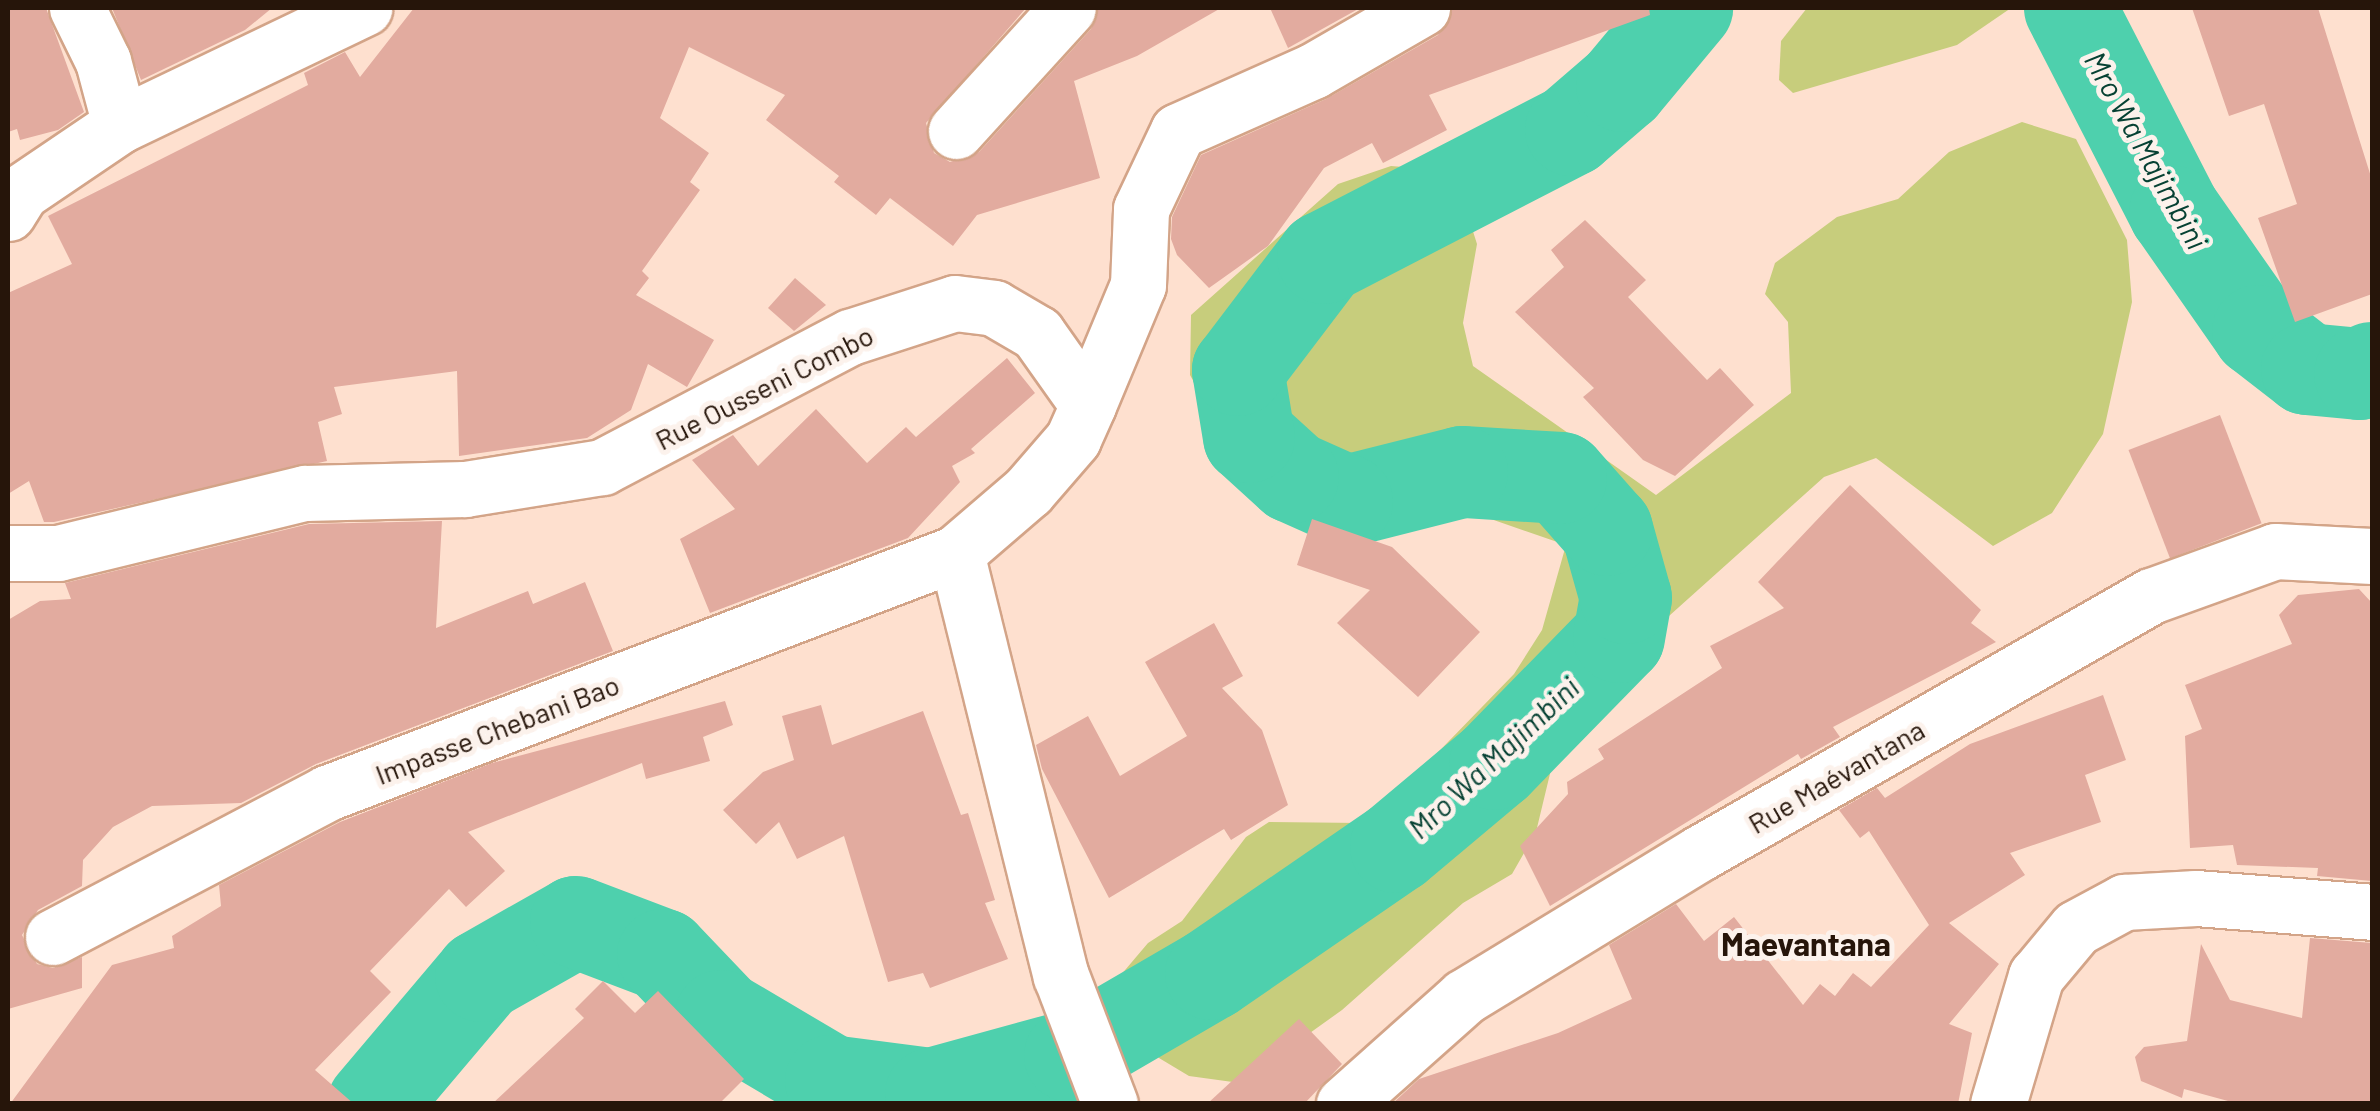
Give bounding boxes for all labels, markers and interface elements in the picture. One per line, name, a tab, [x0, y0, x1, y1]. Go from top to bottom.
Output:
water label: Mro Wa Majimbini	[2078, 45, 2216, 255]
street label: Rue Ousseni Combo	[649, 318, 879, 456]
street label: Impasse Chebani Bao	[370, 667, 624, 791]
water label: Mro Wa Majimbini	[1400, 669, 1586, 845]
street label: Rue Maévantana	[1742, 712, 1930, 840]
district label: Maevantana	[1721, 924, 1891, 962]

